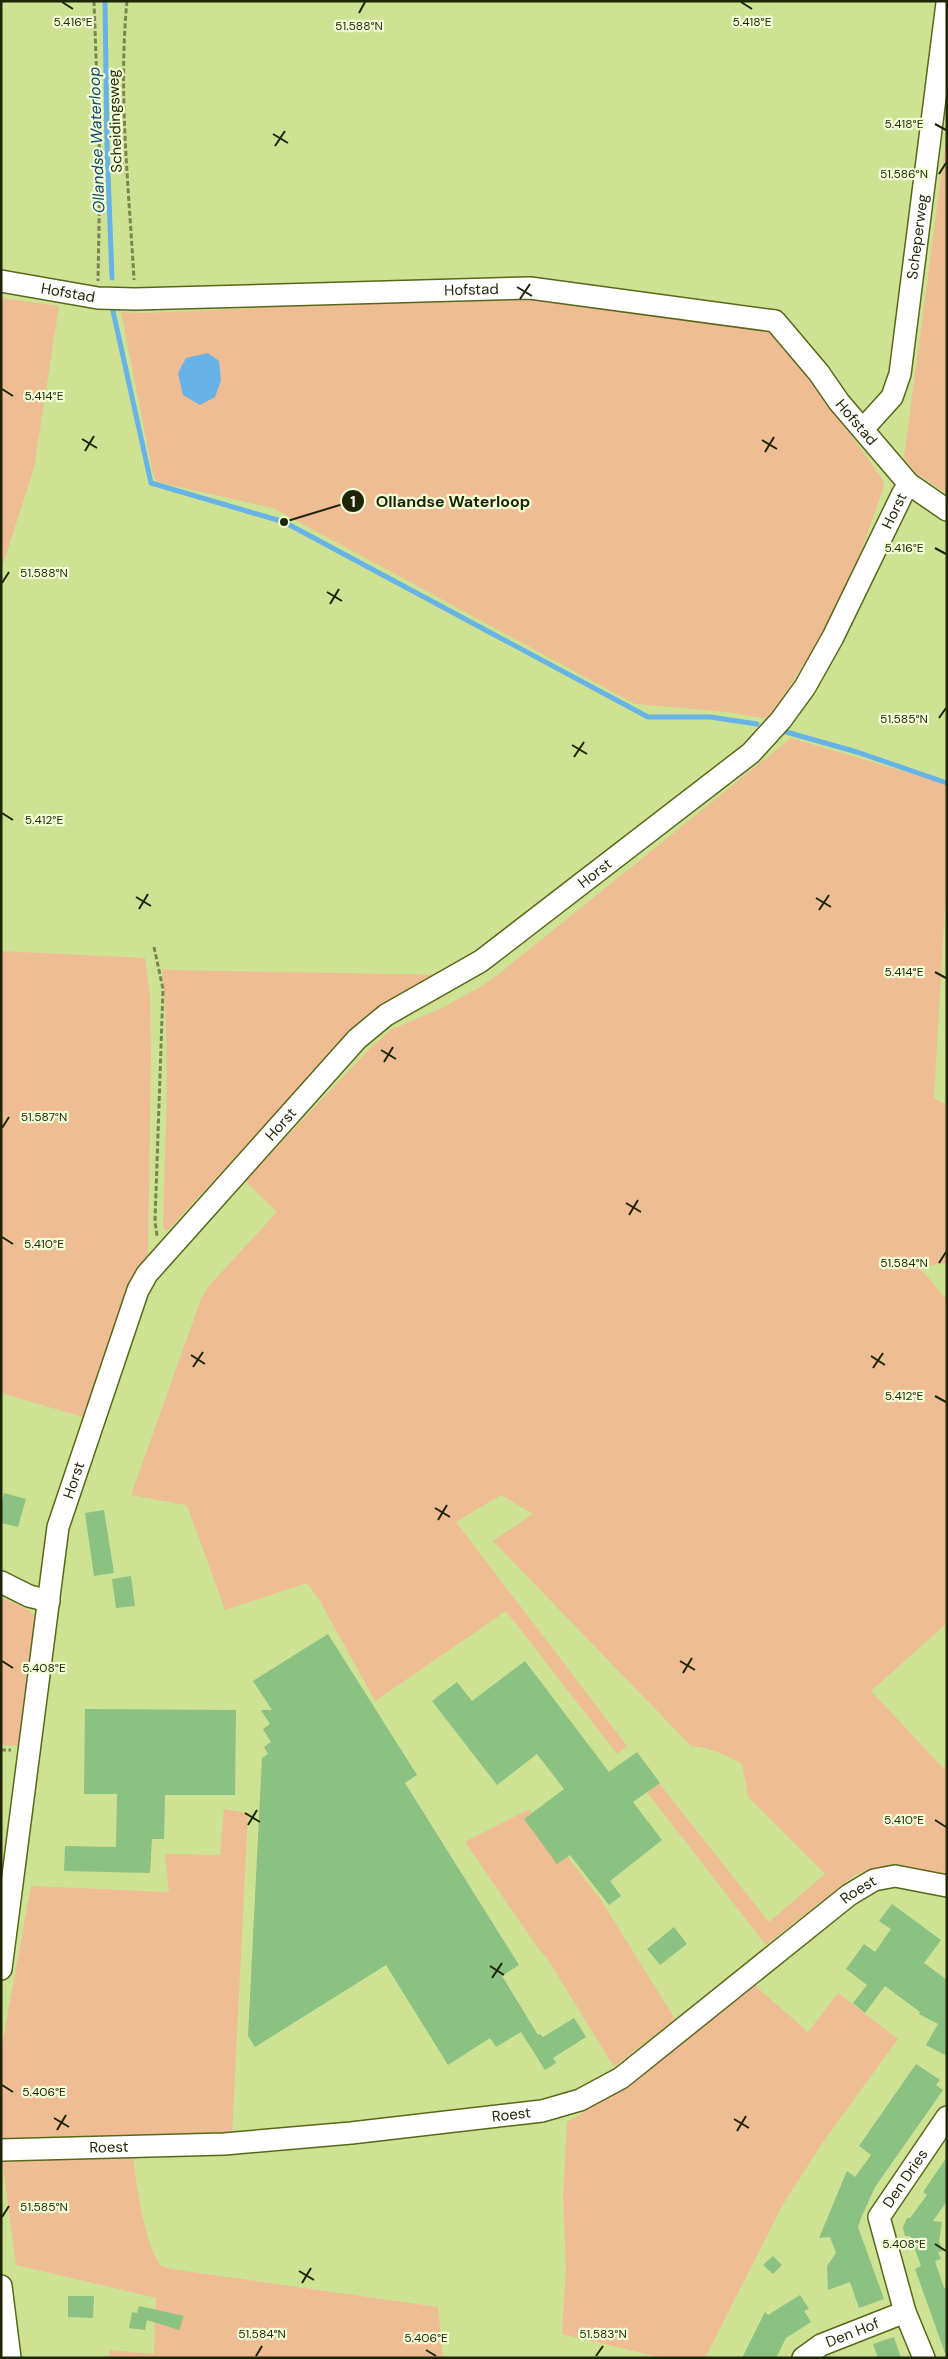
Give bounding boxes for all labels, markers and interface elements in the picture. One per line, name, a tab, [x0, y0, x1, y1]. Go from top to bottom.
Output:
text: 5.416°E	[53, 14, 93, 30]
text: 5.418°E	[733, 14, 772, 30]
text: 51.588°N	[335, 18, 383, 34]
water label: Ollandse Waterloop	[83, 66, 110, 214]
street label: Scheidingsweg	[103, 69, 127, 173]
text: 5.418°E	[885, 116, 924, 132]
text: 51.586°N	[880, 166, 928, 182]
street label: Scheperweg	[902, 193, 933, 281]
street label: Hofstad	[39, 278, 97, 307]
street label: Hofstad	[444, 279, 499, 300]
text: 5.414°E	[25, 388, 64, 404]
street label: Hofstad	[831, 395, 882, 450]
callout: Ollandse Waterloop	[340, 486, 540, 517]
street label: Horst	[877, 489, 912, 532]
text: Ollandse Waterloop	[376, 491, 530, 512]
text: 1	[350, 492, 356, 512]
text: 5.416°E	[884, 540, 924, 556]
text: 51.588°N	[20, 565, 68, 581]
text: 51.585°N	[880, 711, 928, 727]
text: 5.412°E	[25, 812, 63, 828]
street label: Horst	[574, 854, 616, 893]
text: 5.414°E	[885, 964, 924, 980]
street label: Horst	[261, 1103, 301, 1145]
text: 51.587°N	[21, 1109, 67, 1125]
text: 5.410°E	[24, 1236, 64, 1252]
text: 51.584°N	[880, 1255, 928, 1271]
text: 5.412°E	[885, 1388, 923, 1404]
street label: Horst	[58, 1459, 89, 1501]
text: 5.408°E	[22, 1660, 66, 1676]
text: 5.410°E	[884, 1812, 924, 1828]
street label: Roest	[836, 1871, 880, 1908]
text: 5.406°E	[22, 2084, 66, 2100]
street label: Roest	[491, 2102, 532, 2127]
street label: Roest	[89, 2137, 129, 2158]
street label: Den Dries	[878, 2145, 932, 2212]
text: 51.585°N	[20, 2199, 68, 2215]
text: 5.408°E	[882, 2236, 926, 2252]
street label: Den Hof	[823, 2313, 882, 2352]
text: 51.584°N	[238, 2326, 286, 2342]
text: 51.583°N	[579, 2326, 627, 2342]
text: 5.406°E	[404, 2330, 448, 2346]

